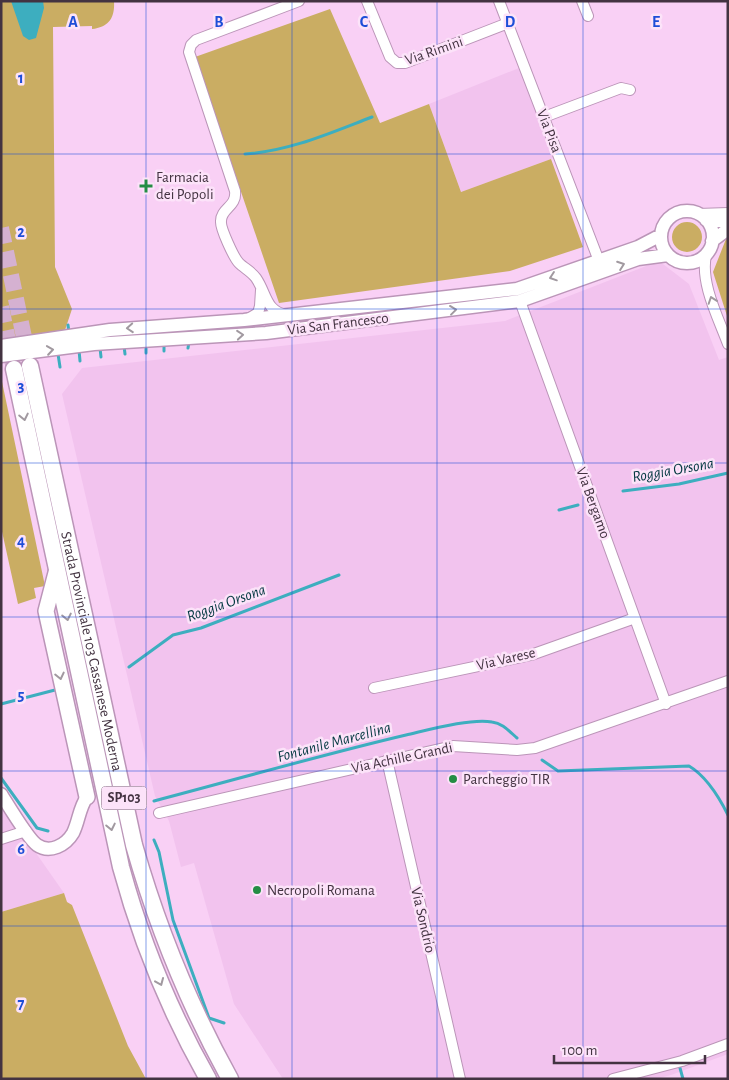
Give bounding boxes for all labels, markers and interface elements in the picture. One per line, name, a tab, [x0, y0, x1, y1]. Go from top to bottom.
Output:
text: A	[68, 14, 78, 30]
text: B	[214, 14, 224, 30]
text: C	[360, 14, 369, 30]
text: D	[505, 14, 516, 30]
text: E	[652, 14, 660, 30]
street label: Via Rimini	[403, 34, 465, 68]
text: 1	[18, 70, 24, 86]
street label: Via Pisa	[534, 107, 564, 155]
place label: Farmacia dei Popoli	[156, 170, 214, 202]
marker: Farmacia dei Popoli	[140, 180, 152, 192]
text: 2	[17, 224, 25, 240]
one-way arrow	[616, 261, 625, 271]
one-way arrow	[549, 271, 558, 281]
one-way arrow	[708, 296, 718, 305]
one-way arrow	[449, 305, 457, 316]
street label: Via San Francesco	[287, 310, 389, 338]
one-way arrow	[126, 323, 134, 334]
one-way arrow	[236, 329, 244, 340]
one-way arrow	[45, 345, 54, 355]
text: 3	[18, 378, 25, 394]
one-way arrow	[19, 412, 29, 421]
water label: Roggia Orsona	[631, 455, 715, 485]
street label: Via Bergamo	[573, 465, 613, 541]
street label: Strada Provinciale 103 Cassanese Moderna	[59, 530, 125, 773]
text: 4	[17, 533, 25, 549]
water label: Roggia Orsona	[184, 581, 268, 625]
one-way arrow	[61, 612, 72, 621]
street label: Via Varese	[475, 645, 537, 673]
one-way arrow	[55, 671, 65, 680]
text: 5	[18, 687, 25, 703]
water label: Fontanile Marcellina	[276, 719, 392, 765]
street label: Via Achille Grandi	[350, 740, 454, 776]
place label: Parcheggio TIR	[463, 772, 550, 787]
marker: Parcheggio TIR	[447, 773, 459, 785]
road number: SP103	[102, 786, 146, 810]
one-way arrow	[105, 823, 116, 832]
text: 6	[17, 841, 25, 857]
place label: Necropoli Romana	[267, 883, 375, 898]
marker: Necropoli Romana	[251, 884, 263, 896]
street label: Via Sondrio	[408, 886, 438, 954]
one-way arrow	[154, 977, 164, 986]
text: 7	[18, 996, 25, 1012]
scale bar	[554, 1032, 705, 1064]
text: 100 m	[562, 1043, 597, 1058]

